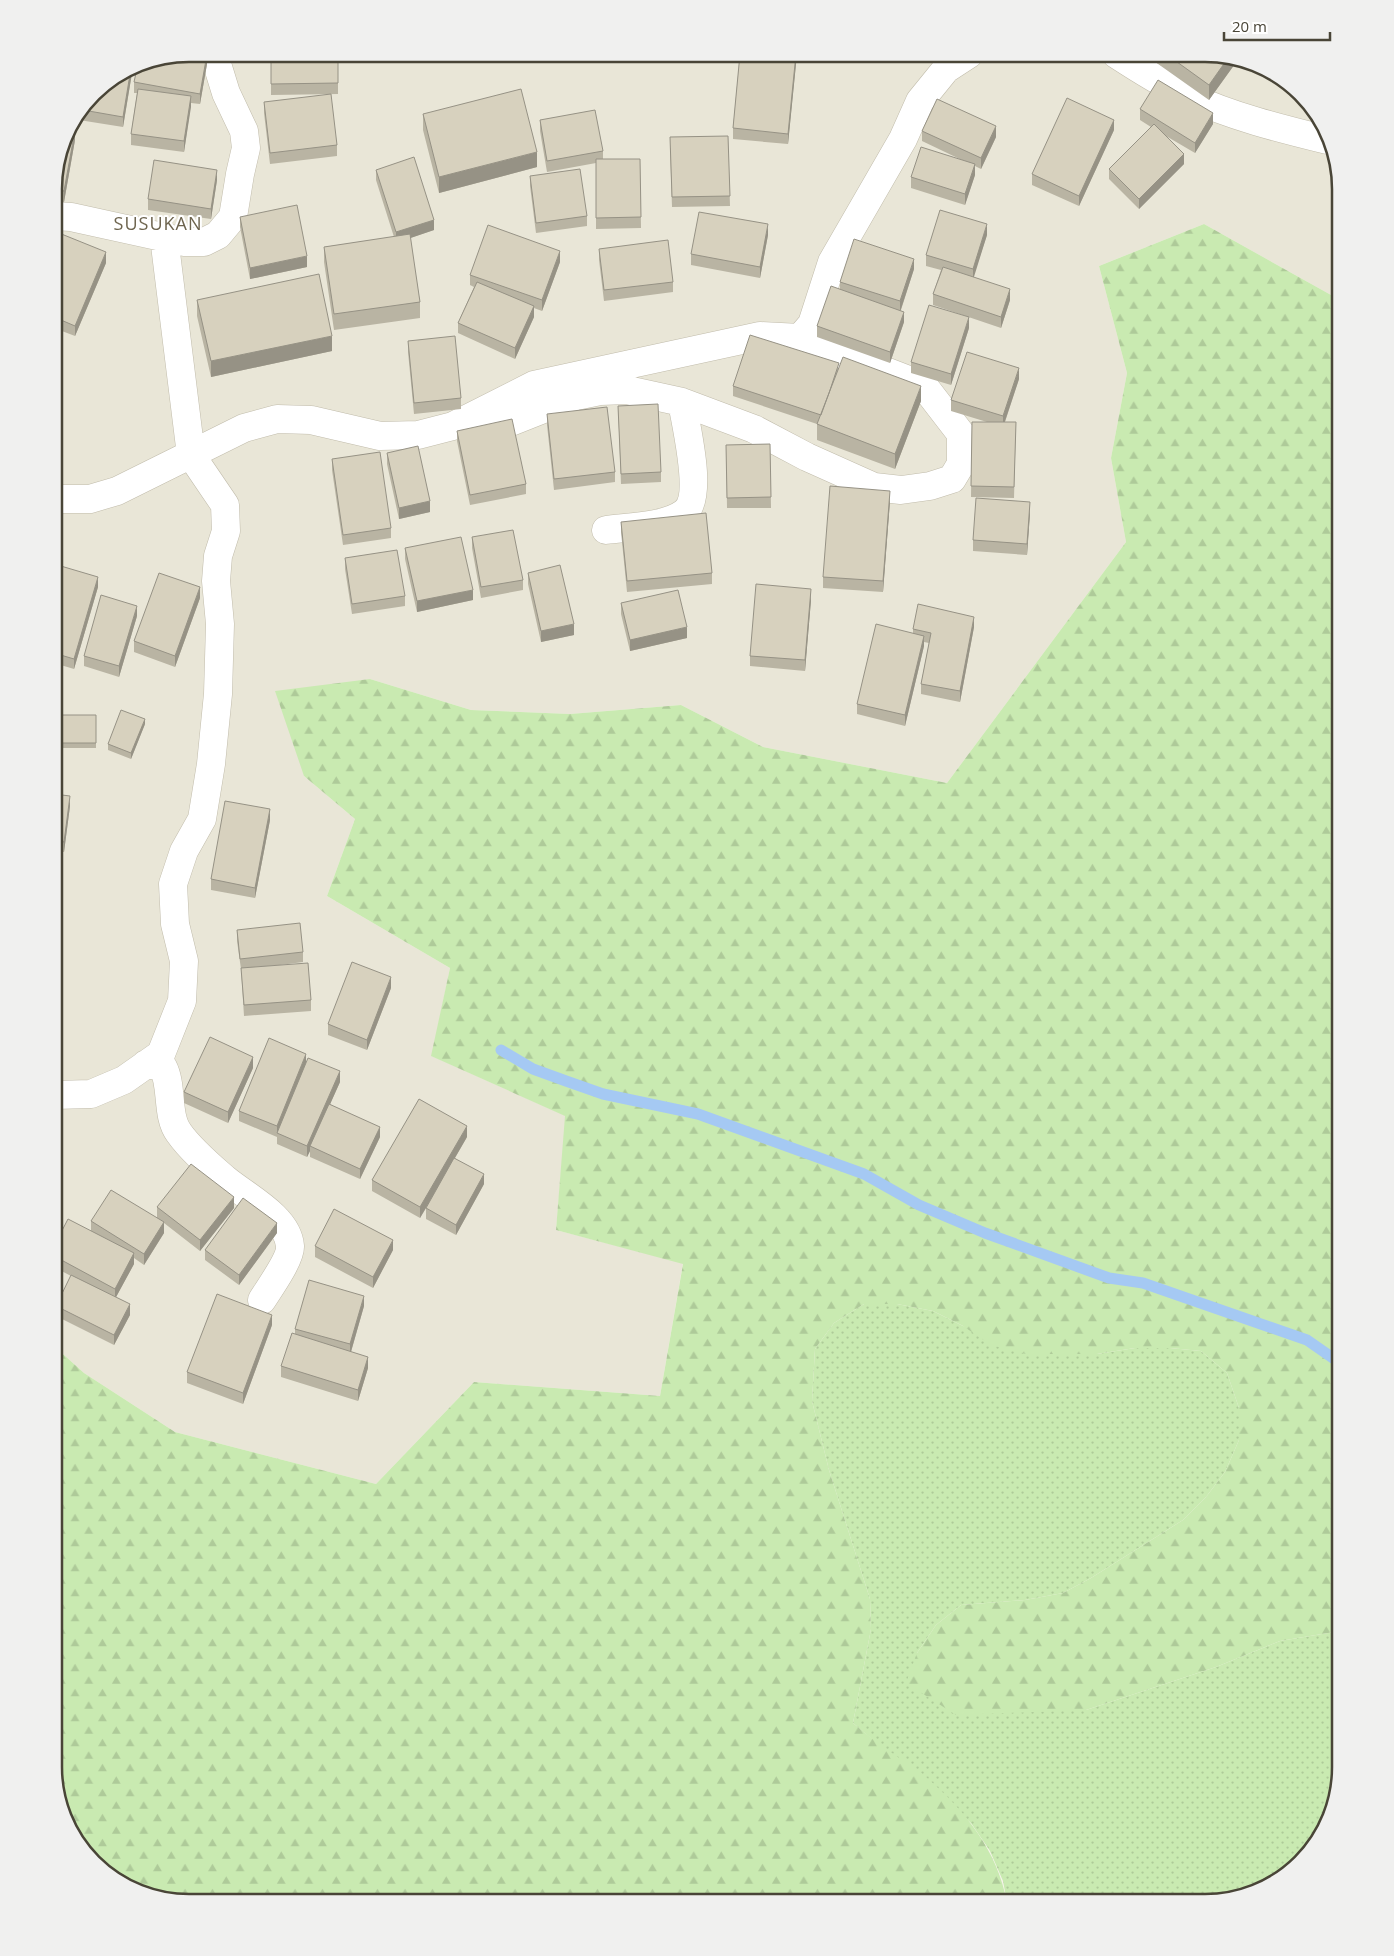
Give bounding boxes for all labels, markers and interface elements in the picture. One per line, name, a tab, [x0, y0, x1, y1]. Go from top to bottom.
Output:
scale bar	[1224, 10, 1330, 42]
text: 20 m	[1232, 16, 1267, 36]
district label: SUSUKAN	[114, 211, 202, 235]

